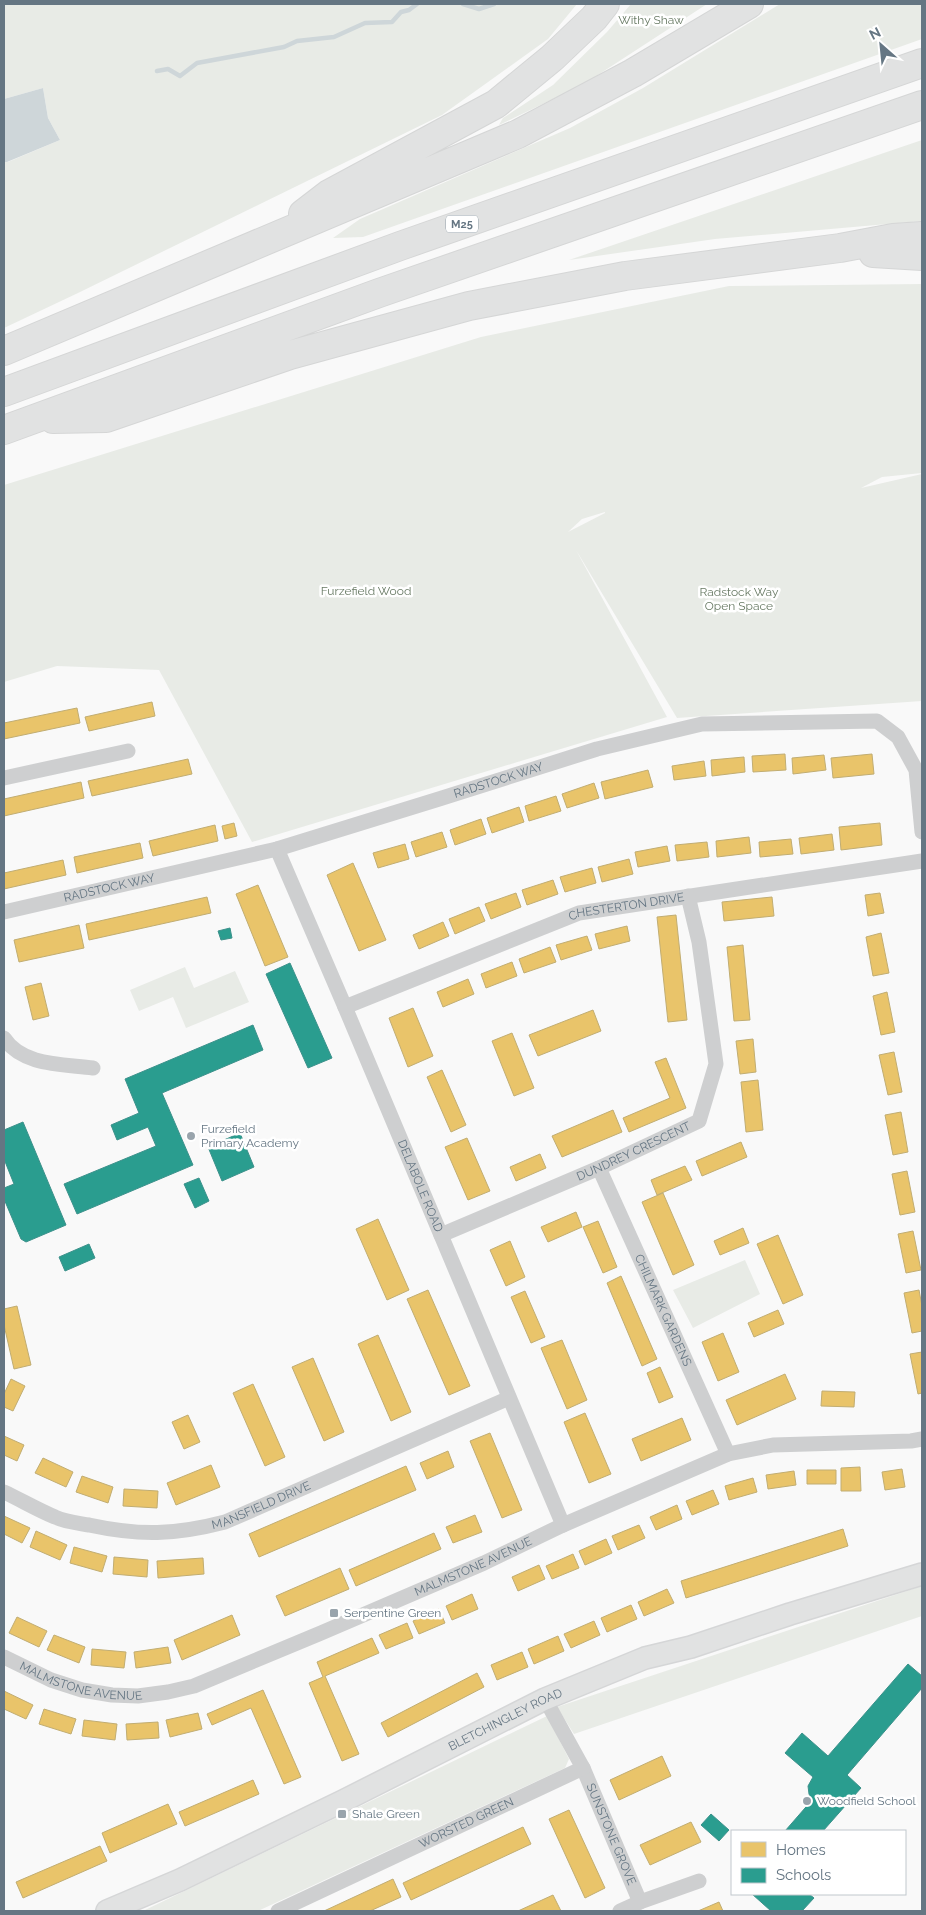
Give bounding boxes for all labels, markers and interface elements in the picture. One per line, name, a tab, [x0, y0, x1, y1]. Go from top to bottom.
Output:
park label: Withy Shaw	[618, 13, 684, 27]
north arrow	[856, 20, 906, 70]
text: N	[867, 24, 883, 43]
road number: M25	[446, 215, 478, 232]
park label: Furzefield Wood	[321, 584, 411, 598]
park label: Radstock Way Open Space	[700, 585, 779, 613]
street label: RADSTOCK WAY	[452, 759, 545, 801]
street label: RADSTOCK WAY	[62, 870, 156, 905]
street label: CHESTERTON DRIVE	[566, 890, 685, 924]
street label: DUNDREY CRESCENT	[575, 1119, 693, 1184]
place label: Furzefield Primary Academy	[201, 1122, 299, 1150]
marker: Furzefield Primary Academy	[185, 1130, 197, 1142]
street label: DELABOLE ROAD	[395, 1138, 446, 1234]
street label: CHILMARK GARDENS	[632, 1252, 694, 1368]
street label: MANSFIELD DRIVE	[210, 1478, 313, 1532]
street label: MALMSTONE AVENUE	[412, 1534, 534, 1599]
place label: Serpentine Green	[344, 1606, 441, 1620]
marker: Serpentine Green	[328, 1607, 340, 1619]
street label: MALMSTONE AVENUE	[17, 1659, 143, 1703]
street label: BLETCHINGLEY ROAD	[446, 1686, 565, 1754]
street label: SUNSTONE GROVE	[583, 1781, 639, 1887]
street label: WORSTED GREEN	[417, 1794, 516, 1851]
place label: Woodfield School	[817, 1794, 917, 1808]
marker: Woodfield School	[801, 1795, 813, 1807]
place label: Shale Green	[352, 1807, 420, 1821]
marker: Shale Green	[336, 1808, 348, 1820]
legend	[731, 1830, 906, 1895]
text: Homes	[776, 1841, 826, 1859]
text: Schools	[776, 1866, 831, 1884]

